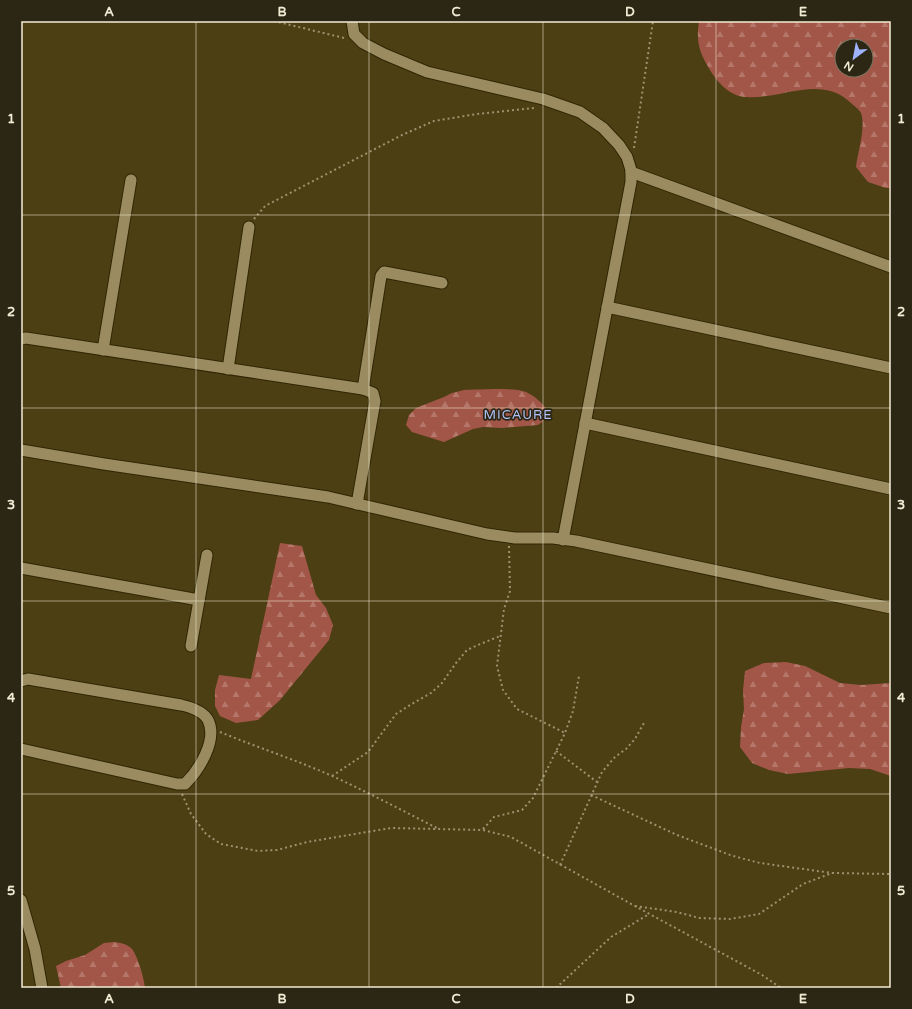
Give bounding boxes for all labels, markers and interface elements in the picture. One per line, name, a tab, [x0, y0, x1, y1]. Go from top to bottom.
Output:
text: A	[104, 4, 114, 20]
text: B	[277, 4, 287, 20]
text: C	[451, 4, 461, 20]
text: D	[625, 4, 635, 20]
text: E	[799, 4, 807, 20]
north arrow	[834, 38, 874, 78]
text: N	[842, 58, 856, 74]
text: 1	[7, 111, 15, 127]
text: 1	[897, 111, 905, 127]
text: 2	[7, 304, 15, 320]
text: 2	[897, 304, 905, 320]
district label: MICAURE	[483, 407, 553, 423]
text: 3	[7, 497, 15, 513]
text: 3	[897, 497, 905, 513]
text: 4	[7, 690, 16, 706]
text: 4	[897, 690, 906, 706]
text: 5	[7, 883, 15, 899]
text: 5	[897, 883, 905, 899]
text: A	[104, 991, 114, 1007]
text: B	[277, 991, 287, 1007]
text: C	[451, 991, 461, 1007]
text: D	[625, 991, 635, 1007]
text: E	[799, 991, 807, 1007]

